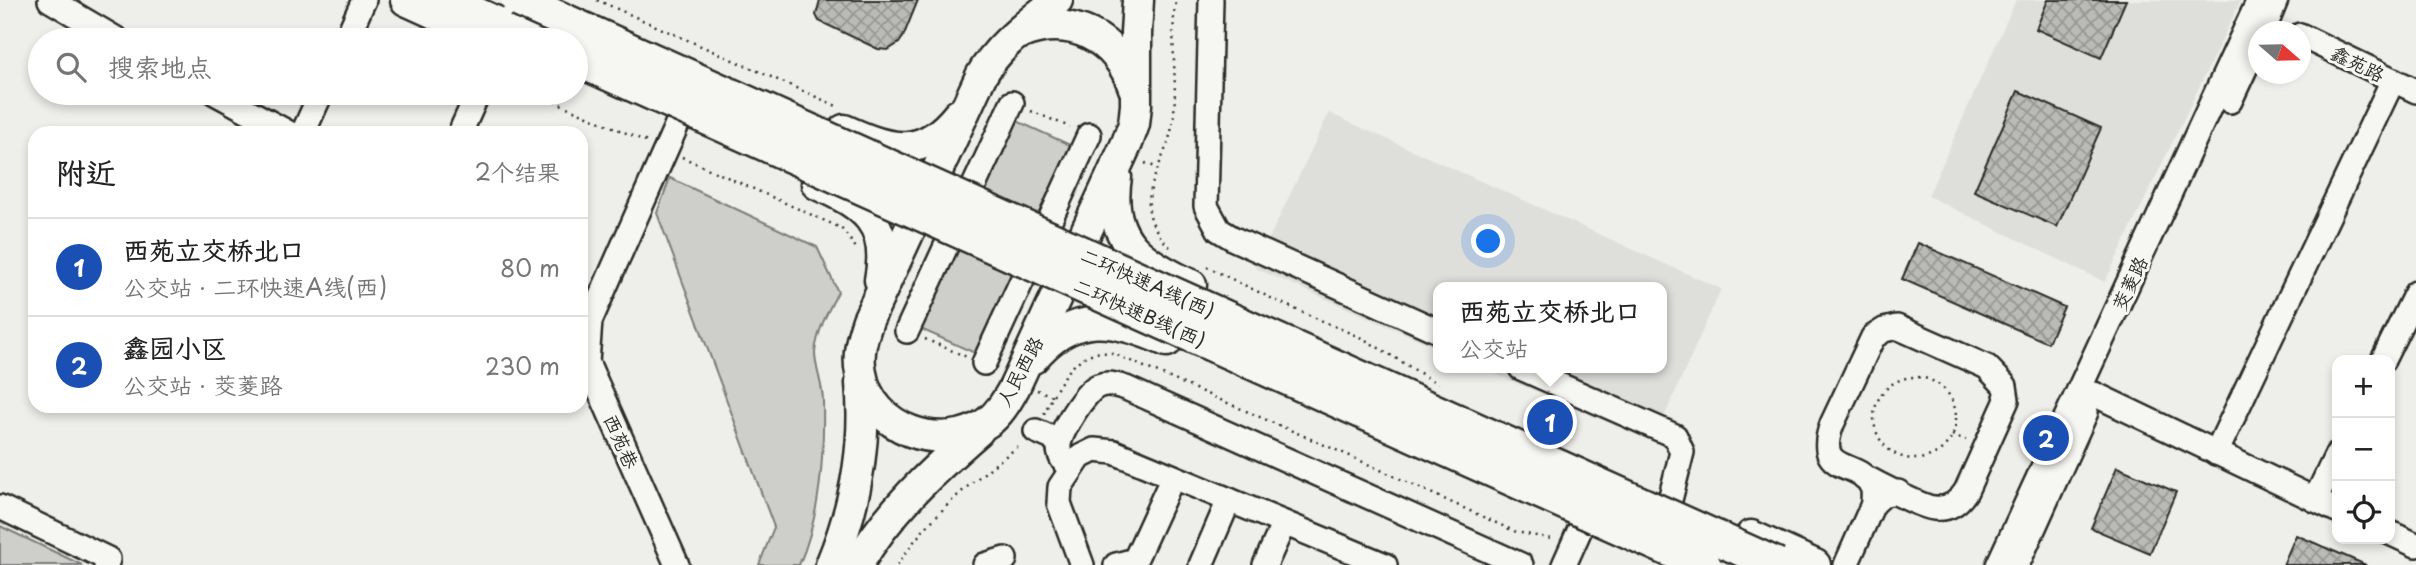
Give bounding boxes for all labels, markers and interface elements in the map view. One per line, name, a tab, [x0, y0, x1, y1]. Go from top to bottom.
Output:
north arrow	[2248, 21, 2311, 84]
search box	[28, 28, 588, 105]
street label: 鑫苑路	[2326, 38, 2390, 88]
text: 搜索地点	[108, 47, 212, 86]
icon: search	[52, 48, 90, 86]
text: 附近	[56, 149, 116, 194]
text: 2个结果	[475, 154, 560, 189]
your location	[1471, 224, 1505, 258]
text: 西苑立交桥北口	[123, 230, 305, 269]
street label: 二环快速A线(西)	[1077, 240, 1219, 324]
text: 1	[74, 250, 85, 285]
text: 80 m	[500, 250, 560, 285]
street label: 茭菱路	[2104, 251, 2154, 315]
text: 公交站 · 二环快速A线(西)	[123, 269, 387, 304]
street label: 二环快速B线(西)	[1070, 270, 1210, 354]
popup	[1433, 282, 1667, 373]
text: 西苑立交桥北口	[1459, 291, 1641, 330]
text: 鑫园小区	[123, 328, 227, 367]
text: 公交站	[1459, 330, 1528, 365]
street label: 人民西路	[989, 331, 1049, 411]
text: 2	[71, 348, 87, 383]
text: 230 m	[485, 348, 560, 383]
map controls	[2332, 355, 2395, 544]
button: +	[2332, 355, 2395, 418]
text: 公交站 · 茭菱路	[123, 367, 283, 402]
pin: 1	[1527, 396, 1573, 448]
street label: 西苑巷	[598, 409, 646, 473]
pin: 2	[2023, 412, 2069, 464]
button: −	[2332, 418, 2395, 481]
button: locate	[2332, 481, 2395, 544]

